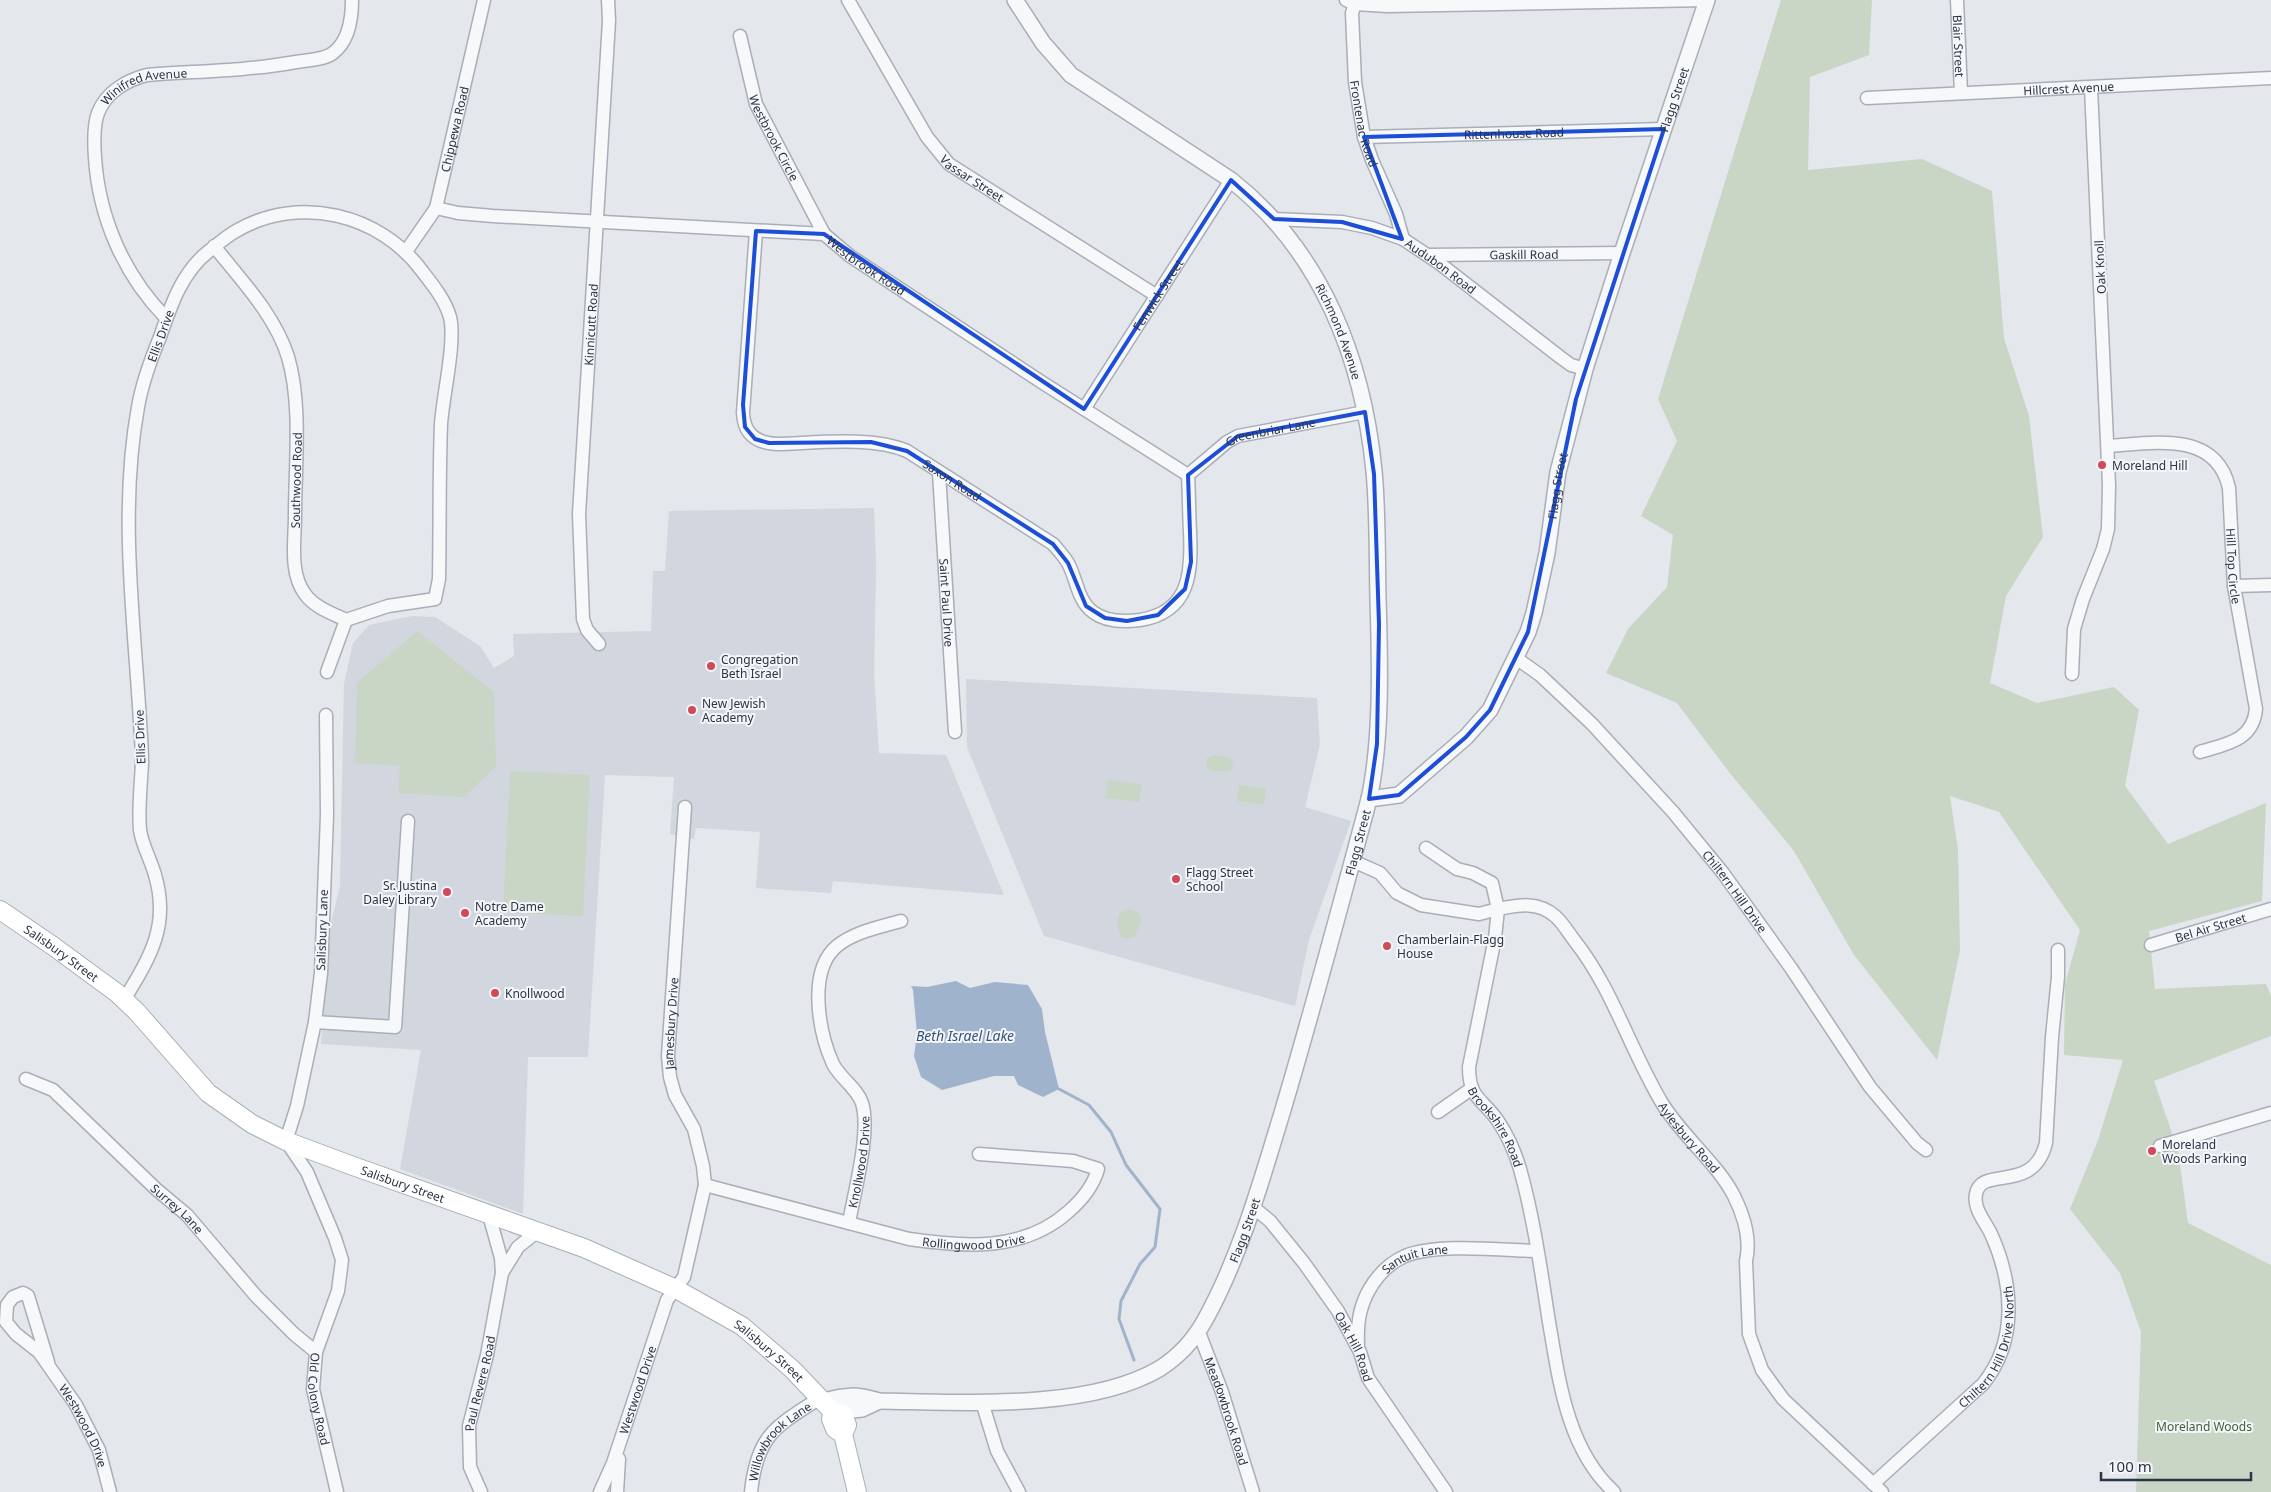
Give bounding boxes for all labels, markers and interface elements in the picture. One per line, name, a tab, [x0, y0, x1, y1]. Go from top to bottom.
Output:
street label: Blair Street	[1949, 14, 1969, 78]
street label: Winifred Avenue	[96, 64, 188, 108]
street label: Flagg Street	[1655, 64, 1693, 134]
street label: Hillcrest Avenue	[2023, 77, 2115, 99]
street label: Frontenac Road	[1346, 79, 1382, 170]
street label: Chippewa Road	[436, 85, 472, 174]
street label: Westbrook Circle	[746, 93, 803, 184]
street label: Rittenhouse Road	[1464, 123, 1564, 143]
street label: Vassar Street	[936, 151, 1008, 206]
street label: Westbrook Road	[823, 232, 909, 299]
street label: Audubon Road	[1402, 234, 1480, 297]
street label: Oak Knoll	[2090, 240, 2110, 294]
street label: Gaskill Road	[1489, 245, 1559, 263]
street label: Fenwick Street	[1128, 255, 1187, 334]
street label: Richmond Avenue	[1312, 280, 1366, 382]
street label: Kinnicutt Road	[580, 283, 602, 366]
street label: Ellis Drive	[143, 307, 178, 364]
street label: Greenbriar Lane	[1222, 413, 1317, 450]
street label: Southwood Road	[286, 432, 305, 529]
street label: Flagg Street	[1543, 450, 1571, 520]
street label: Saxon Road	[920, 455, 985, 505]
place label: Moreland Hill	[2112, 457, 2188, 474]
marker: Moreland Hill	[2096, 459, 2108, 471]
street label: Hill Top Circle	[2223, 528, 2246, 605]
street label: Saint Paul Drive	[936, 558, 958, 648]
place label: Congregation Beth Israel	[721, 651, 798, 682]
marker: Congregation Beth Israel	[705, 660, 717, 672]
place label: New Jewish Academy	[702, 695, 766, 726]
marker: New Jewish Academy	[686, 704, 698, 716]
street label: Ellis Drive	[131, 709, 149, 765]
street label: Flagg Street	[1340, 807, 1374, 877]
street label: Chiltern Hill Drive	[1699, 846, 1771, 936]
place label: Flagg Street School	[1186, 864, 1254, 895]
marker: Flagg Street School	[1170, 873, 1182, 885]
place label: Sr. Justina Daley Library	[363, 877, 438, 908]
marker: Sr. Justina Daley Library	[441, 886, 453, 898]
street label: Salisbury Lane	[312, 889, 332, 971]
place label: Notre Dame Academy	[475, 898, 544, 929]
marker: Notre Dame Academy	[459, 907, 471, 919]
street label: Bel Air Street	[2173, 908, 2249, 946]
street label: Salisbury Street	[21, 920, 103, 986]
place label: Chamberlain-Flagg House	[1397, 931, 1504, 962]
marker: Chamberlain-Flagg House	[1381, 940, 1393, 952]
street label: Jamesbury Drive	[659, 976, 682, 1071]
place label: Knollwood	[505, 985, 565, 1002]
marker: Knollwood	[489, 987, 501, 999]
water label: Beth Israel Lake	[916, 1026, 1014, 1045]
street label: Brookshire Road	[1464, 1084, 1527, 1169]
street label: Aylesbury Road	[1655, 1098, 1724, 1176]
street label: Knollwood Drive	[844, 1115, 873, 1210]
place label: Moreland Woods Parking	[2162, 1136, 2247, 1167]
marker: Moreland Woods Parking	[2146, 1145, 2158, 1157]
street label: Salisbury Street	[359, 1161, 448, 1207]
street label: Surrey Lane	[147, 1180, 208, 1237]
street label: Flagg Street	[1225, 1195, 1264, 1265]
street label: Rollingwood Drive	[921, 1229, 1027, 1253]
street label: Santuit Lane	[1378, 1240, 1449, 1277]
street label: Chiltern Hill Drive North	[1954, 1285, 2017, 1411]
street label: Oak Hill Road	[1331, 1308, 1377, 1384]
street label: Salisbury Street	[731, 1315, 809, 1386]
street label: Paul Revere Road	[460, 1334, 499, 1432]
street label: Westwood Drive	[615, 1343, 660, 1436]
street label: Old Colony Road	[304, 1352, 334, 1447]
street label: Meadowbrook Road	[1201, 1354, 1253, 1467]
street label: Westwood Drive	[55, 1380, 112, 1469]
street label: Willowbrook Lane	[744, 1397, 815, 1483]
park label: Moreland Woods	[2156, 1418, 2252, 1435]
scale bar	[2101, 1450, 2251, 1482]
text: 100 m	[2108, 1456, 2152, 1476]

